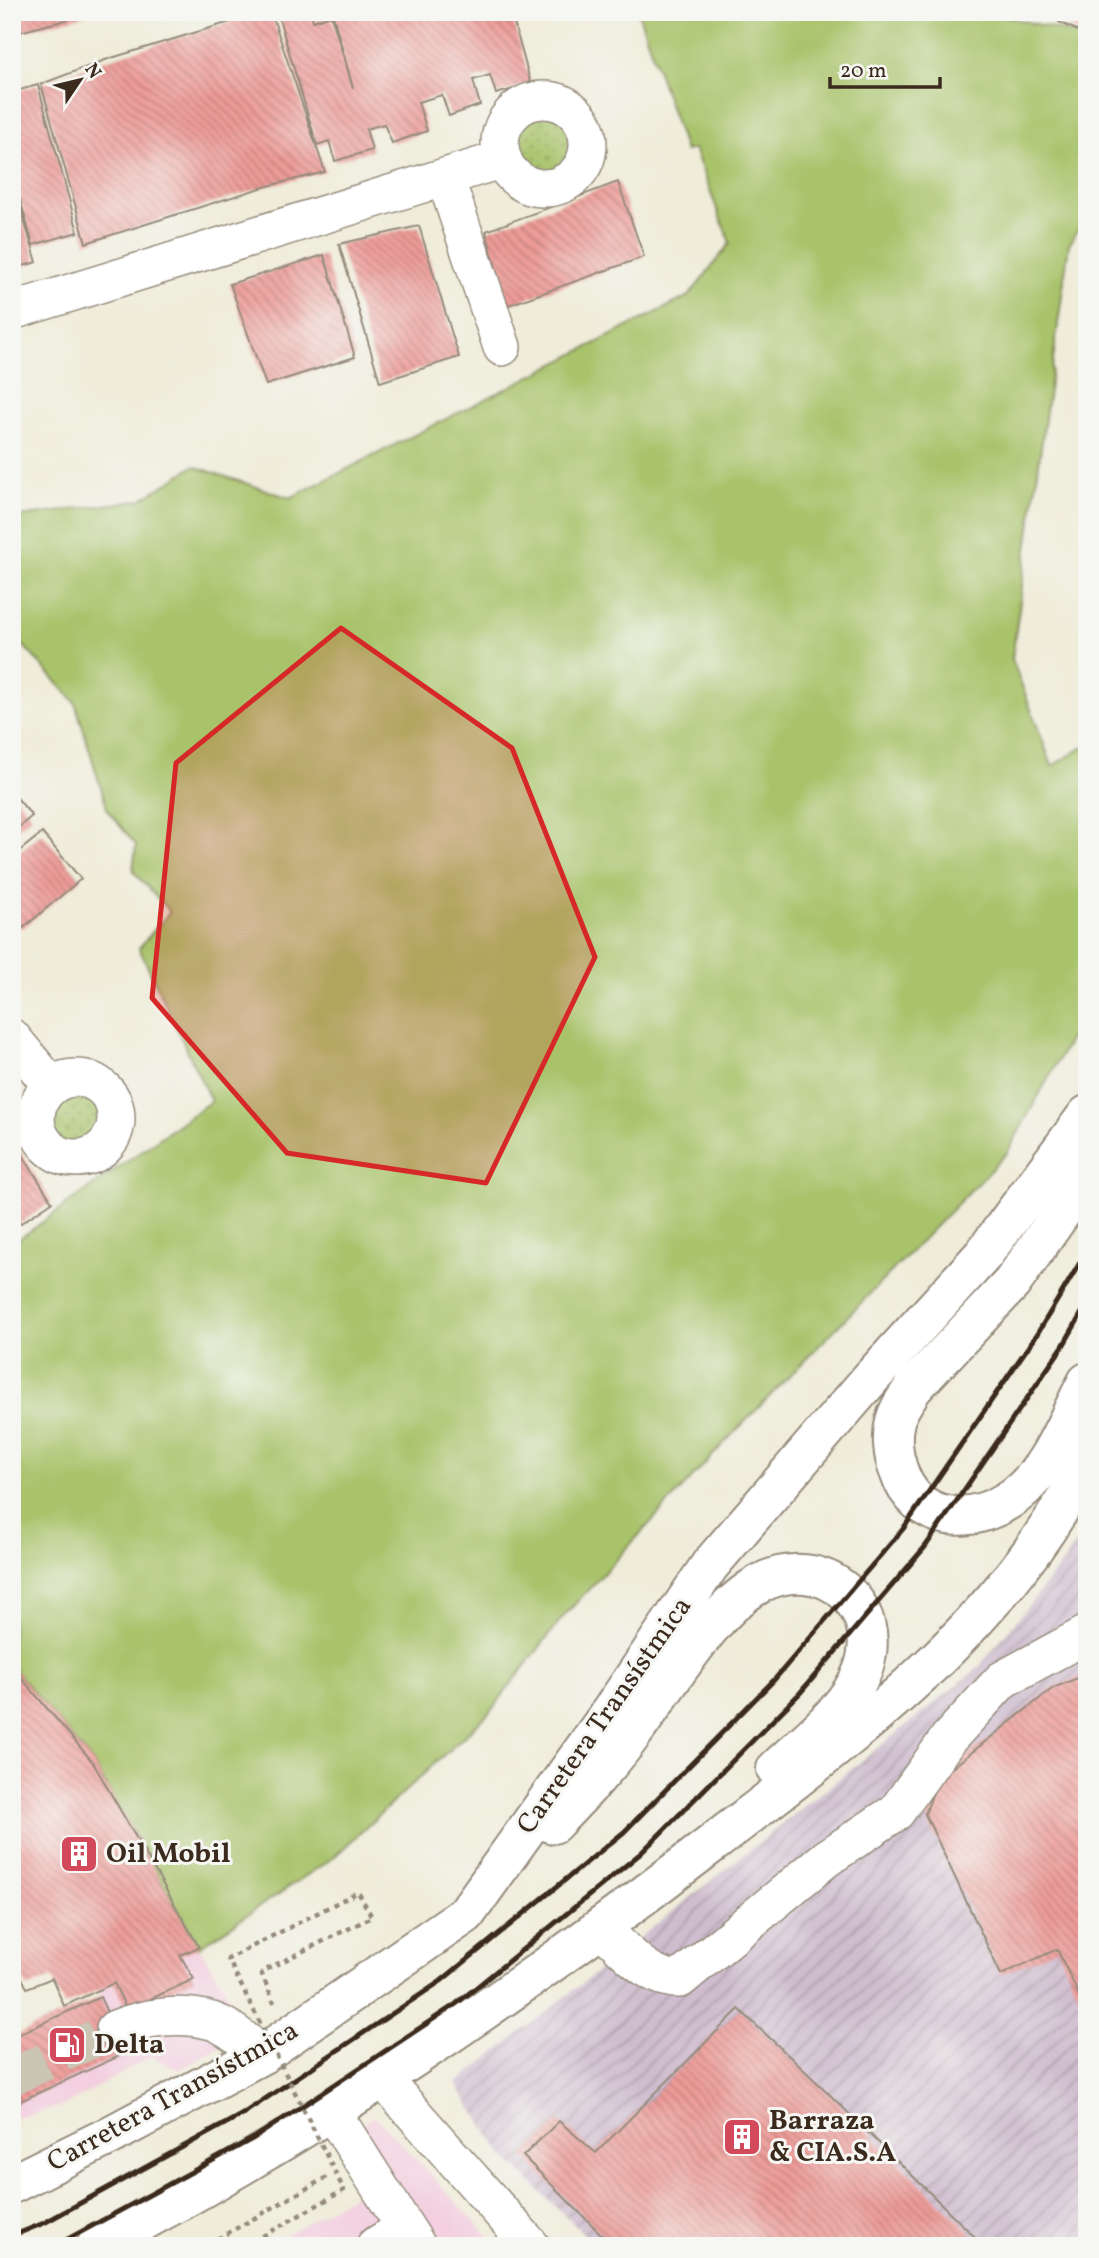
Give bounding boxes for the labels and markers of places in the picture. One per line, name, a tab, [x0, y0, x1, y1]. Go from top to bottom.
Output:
building icon: Oil Mobil	[58, 1833, 100, 1875]
place label: Oil Mobil	[106, 1835, 230, 1874]
fuel station icon: Delta	[46, 2024, 88, 2066]
place label: Delta	[94, 2026, 164, 2065]
place label: Barraza & CIA.S.A	[769, 2102, 896, 2173]
building icon: Barraza & CIA.S.A	[721, 2116, 763, 2158]

